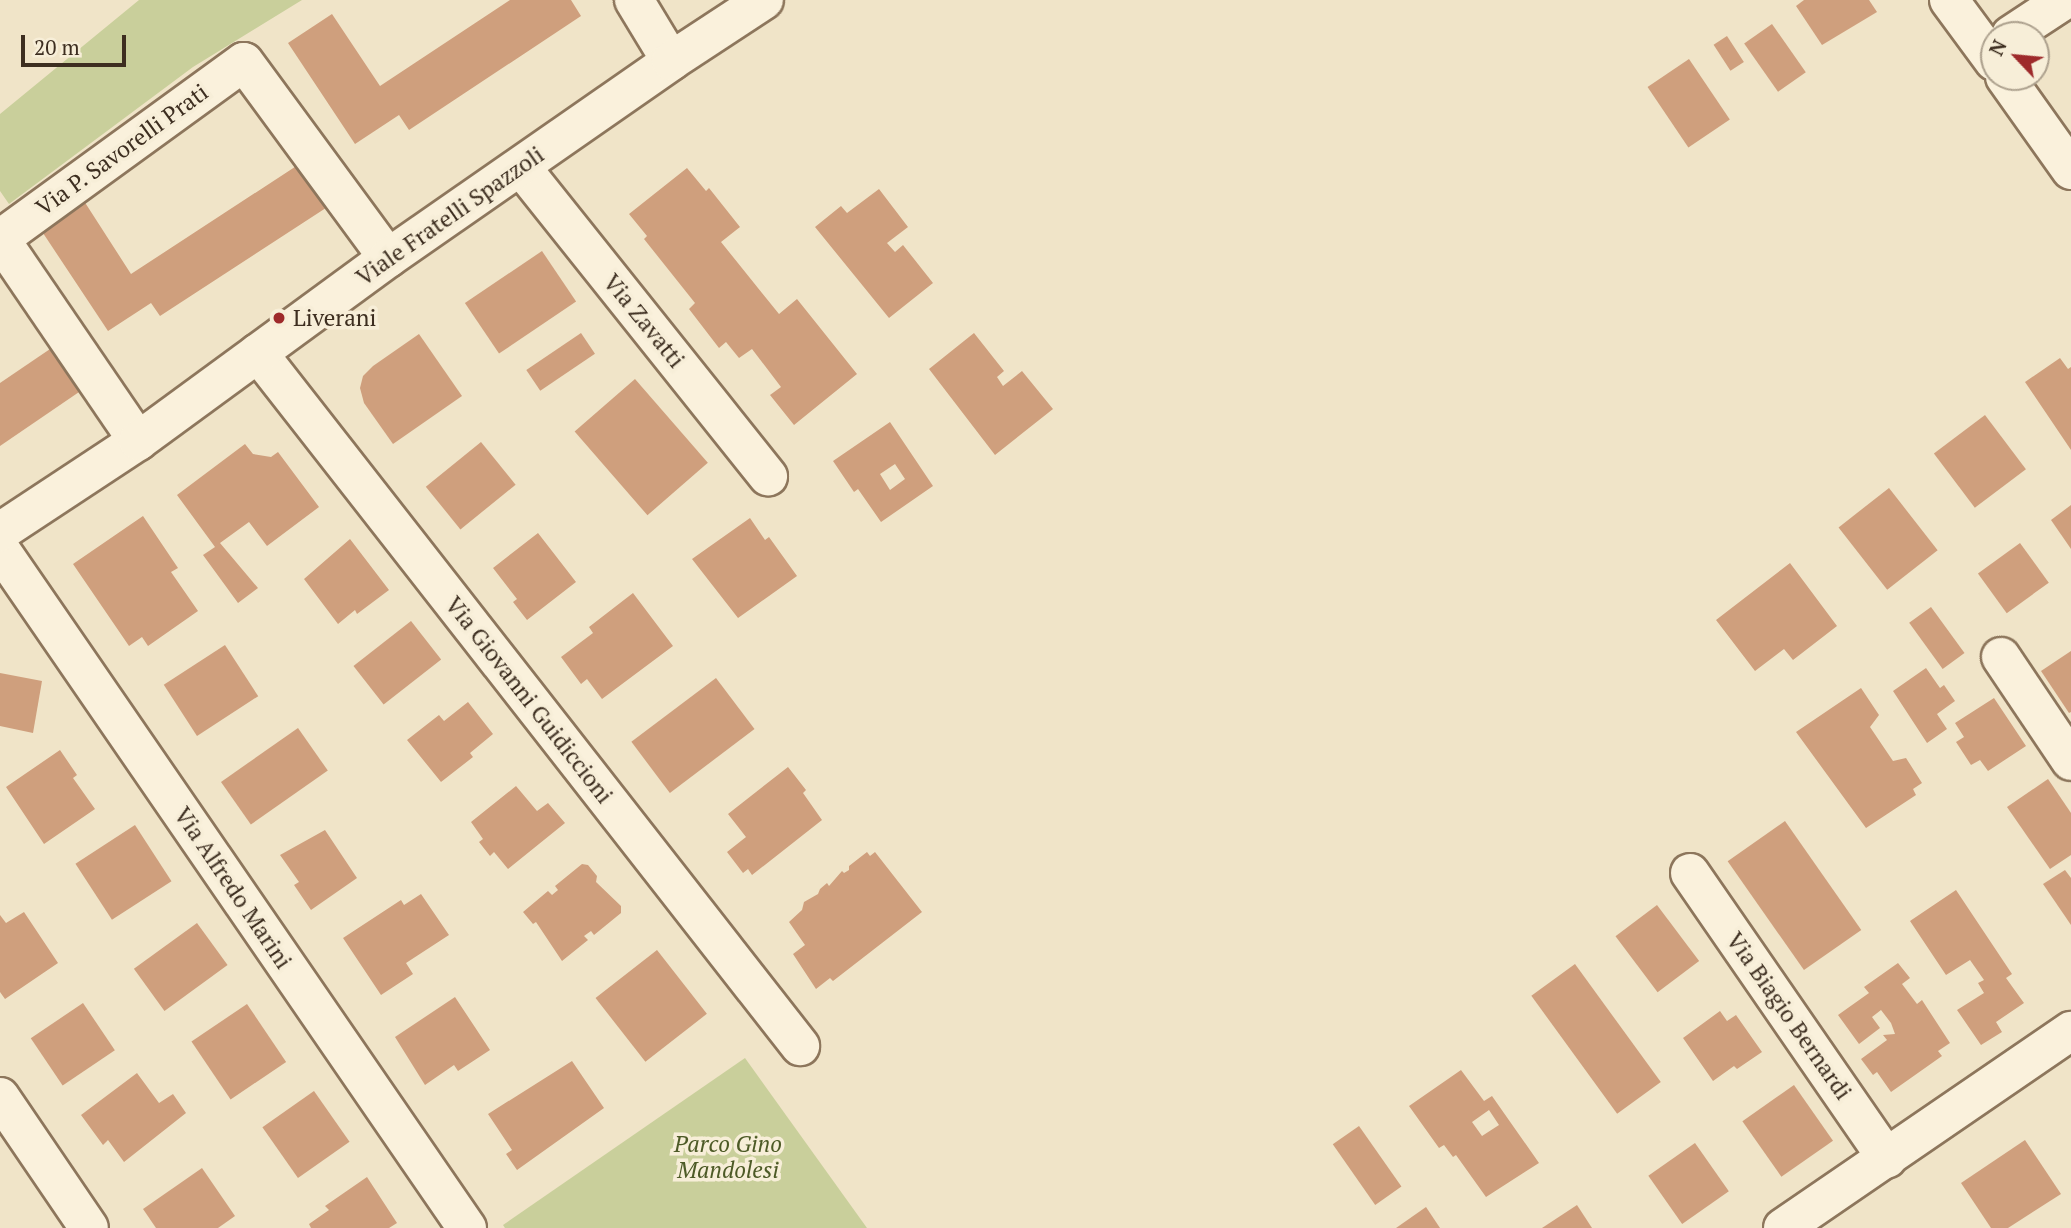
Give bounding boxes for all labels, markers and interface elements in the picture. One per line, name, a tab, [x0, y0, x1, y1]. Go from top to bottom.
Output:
scale bar	[24, 21, 130, 65]
north arrow	[1980, 21, 2050, 91]
text: 20 m	[34, 33, 80, 61]
text: N	[1983, 35, 2012, 59]
street label: Via P. Savorelli Prati	[30, 78, 214, 222]
street label: Viale Fratelli Spazzoli	[351, 141, 549, 291]
street label: Via Zavatti	[598, 269, 690, 373]
place label: Liverani	[293, 304, 376, 332]
marker: Liverani	[271, 310, 287, 326]
street label: Via Giovanni Guidiccioni	[440, 591, 618, 809]
street label: Via Alfredo Marini	[169, 802, 297, 974]
street label: Via Biagio Bernardi	[1721, 927, 1857, 1105]
park label: Parco Gino Mandolesi	[674, 1130, 782, 1184]

